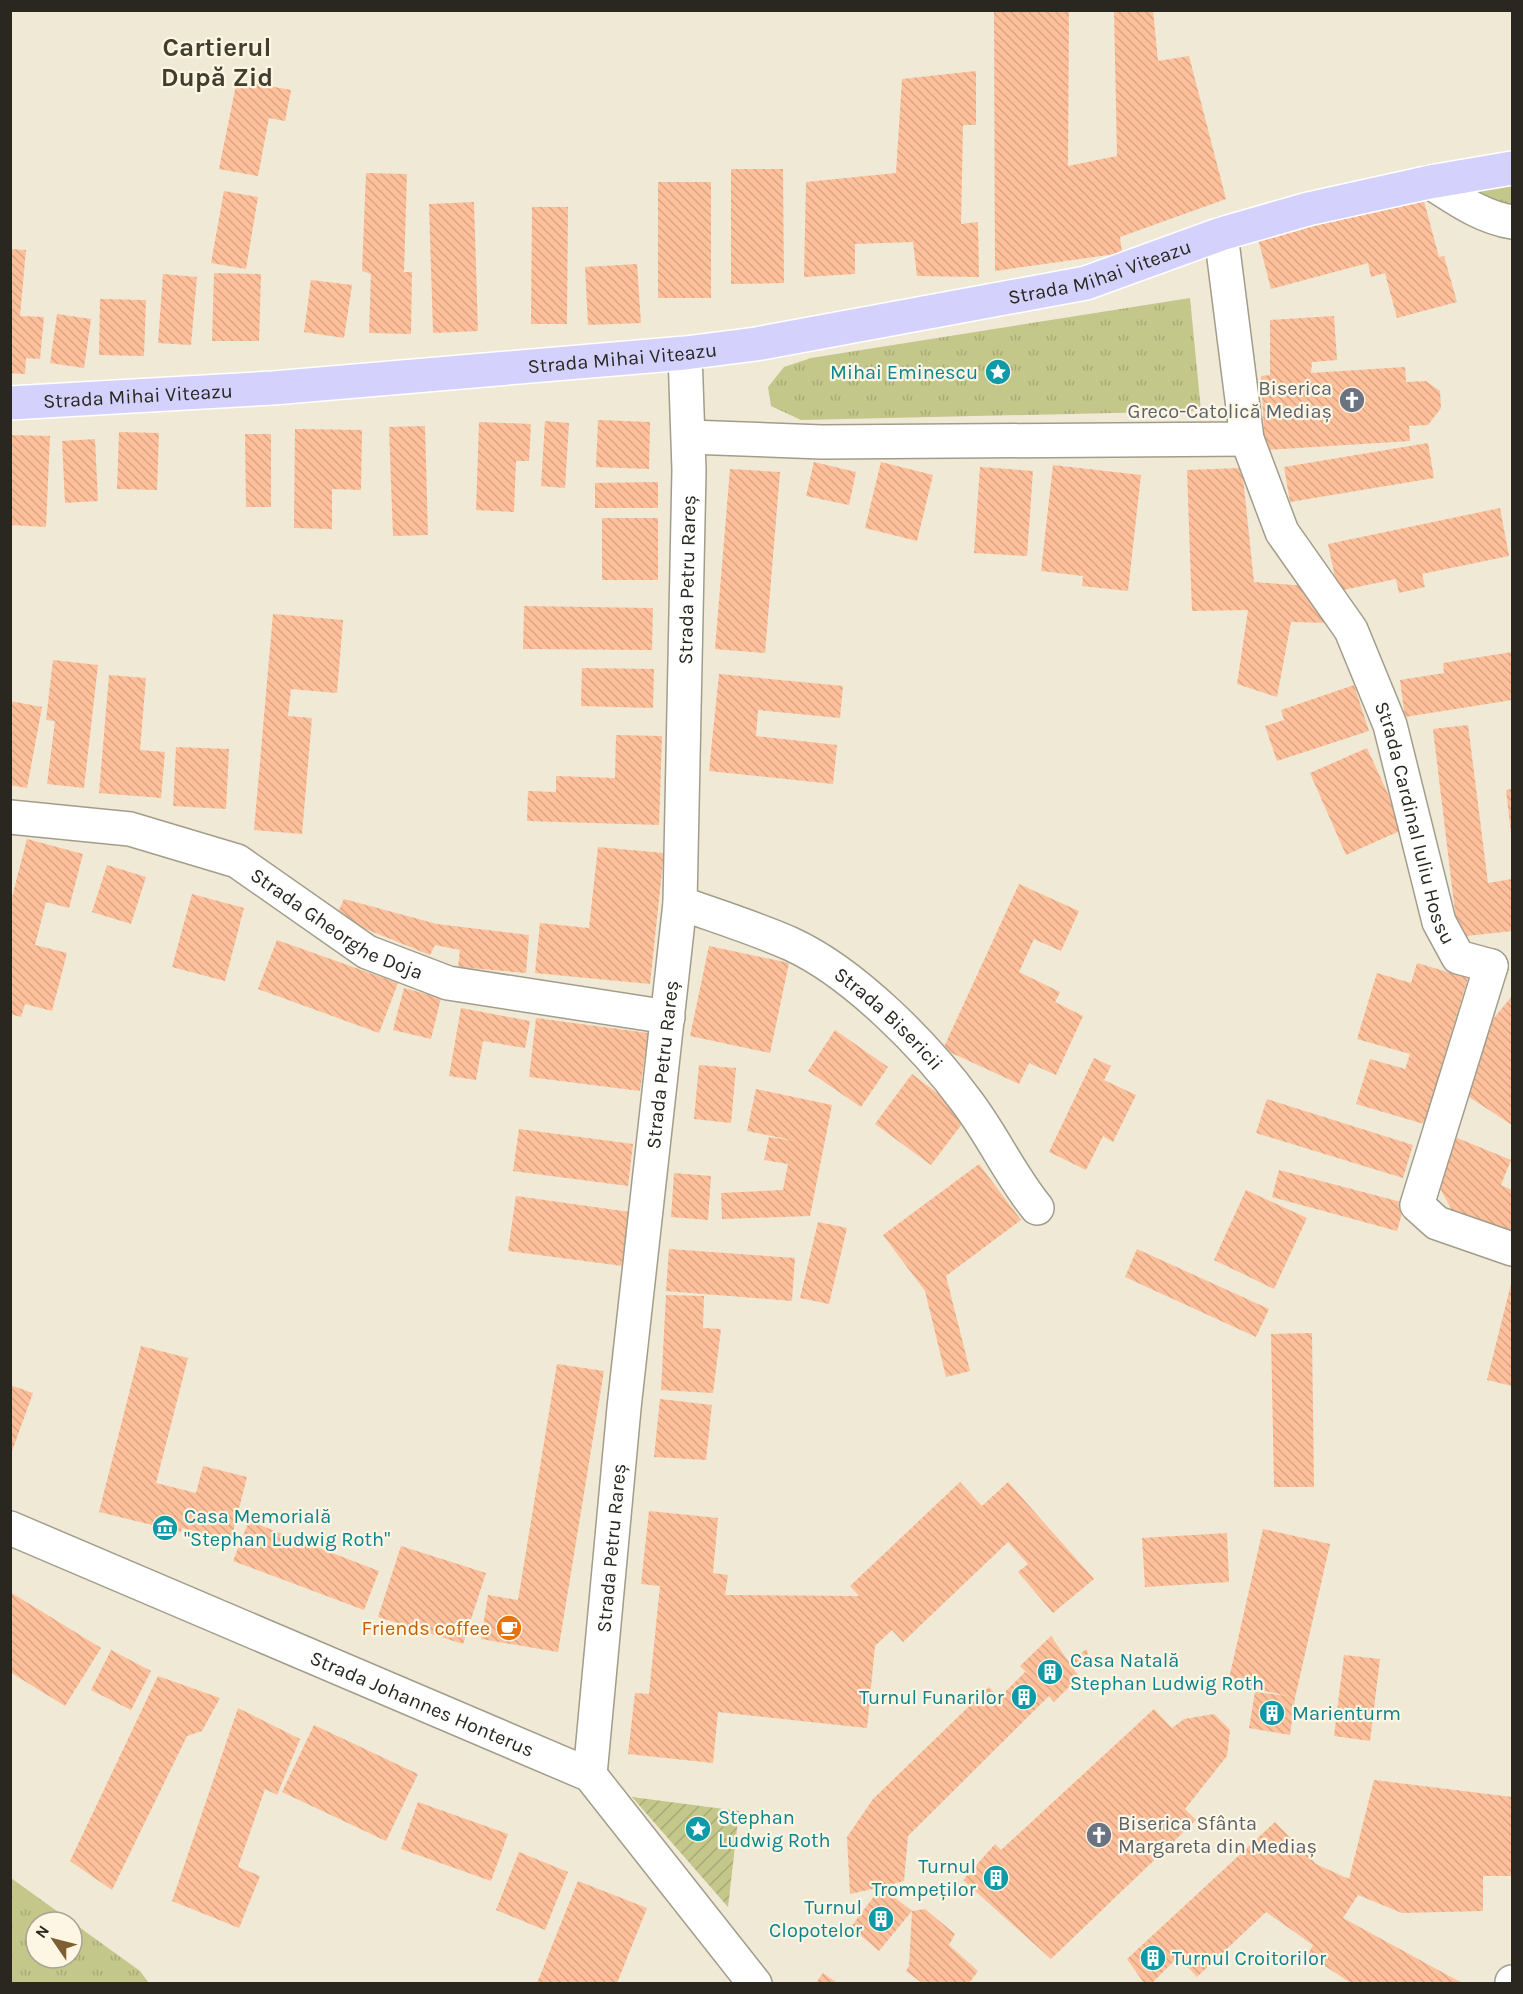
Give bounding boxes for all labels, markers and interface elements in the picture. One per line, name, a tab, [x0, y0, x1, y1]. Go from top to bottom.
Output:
district label: Cartierul După Zid	[161, 32, 273, 93]
street label: Strada Mihai Viteazu	[1006, 234, 1194, 309]
street label: Strada Mihai Viteazu	[527, 338, 718, 378]
place icon: Mihai Eminescu	[983, 357, 1013, 387]
place label: Mihai Eminescu	[830, 361, 978, 384]
place label: Biserica Greco-Catolică Mediaș	[1128, 377, 1332, 423]
street label: Strada Mihai Viteazu	[42, 379, 233, 413]
church icon: Biserica Greco-Catolică Mediaș	[1337, 385, 1367, 415]
street label: Strada Petru Rareș	[673, 495, 700, 665]
street label: Strada Cardinal Iuliu Hossu	[1370, 698, 1460, 948]
street label: Strada Gheorghe Doja	[246, 863, 426, 984]
street label: Strada Bisericii	[830, 962, 948, 1075]
street label: Strada Petru Rareș	[641, 979, 683, 1150]
street label: Strada Petru Rareș	[592, 1462, 630, 1634]
place label: Casa Memorială "Stephan Ludwig Roth"	[184, 1505, 390, 1551]
museum icon: Casa Memorială "Stephan Ludwig Roth"	[150, 1513, 180, 1543]
cafe icon: Friends coffee	[494, 1613, 524, 1643]
place label: Friends coffee	[361, 1617, 490, 1640]
street label: Strada Johannes Honterus	[307, 1646, 538, 1761]
place label: Casa Natală Stephan Ludwig Roth	[1070, 1649, 1264, 1695]
building icon: Casa Natală Stephan Ludwig Roth	[1035, 1657, 1065, 1687]
building icon: Turnul Funarilor	[1009, 1682, 1039, 1712]
place label: Turnul Funarilor	[859, 1686, 1005, 1709]
building icon: Marienturm	[1257, 1698, 1287, 1728]
place label: Marienturm	[1292, 1702, 1401, 1725]
place label: Stephan Ludwig Roth	[718, 1806, 831, 1852]
place label: Biserica Sfânta Margareta din Mediaș	[1118, 1812, 1317, 1858]
place icon: Stephan Ludwig Roth	[683, 1814, 713, 1844]
church icon: Biserica Sfânta Margareta din Mediaș	[1084, 1820, 1114, 1850]
place label: Turnul Trompeților	[871, 1855, 977, 1901]
building icon: Turnul Trompeților	[981, 1863, 1011, 1893]
place label: Turnul Clopotelor	[769, 1896, 863, 1942]
building icon: Turnul Clopotelor	[866, 1904, 896, 1934]
north arrow	[24, 1910, 84, 1970]
text: N	[31, 1922, 53, 1942]
building icon: Turnul Croitorilor	[1138, 1943, 1168, 1973]
place label: Turnul Croitorilor	[1172, 1947, 1327, 1970]

